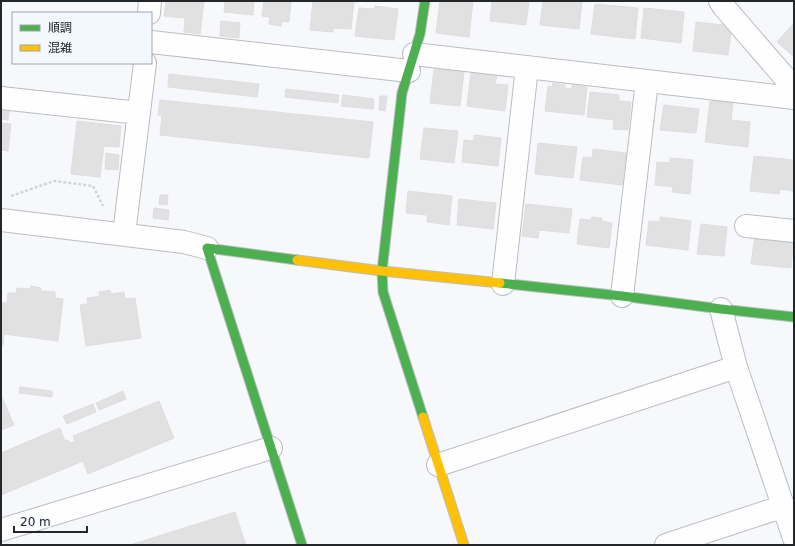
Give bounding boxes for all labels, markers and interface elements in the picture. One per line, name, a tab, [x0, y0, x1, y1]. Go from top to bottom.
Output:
legend	[12, 12, 152, 64]
text: 順調	[48, 21, 72, 35]
text: 混雑	[48, 41, 72, 55]
scale bar	[14, 508, 87, 534]
text: 20 m	[20, 515, 51, 529]

